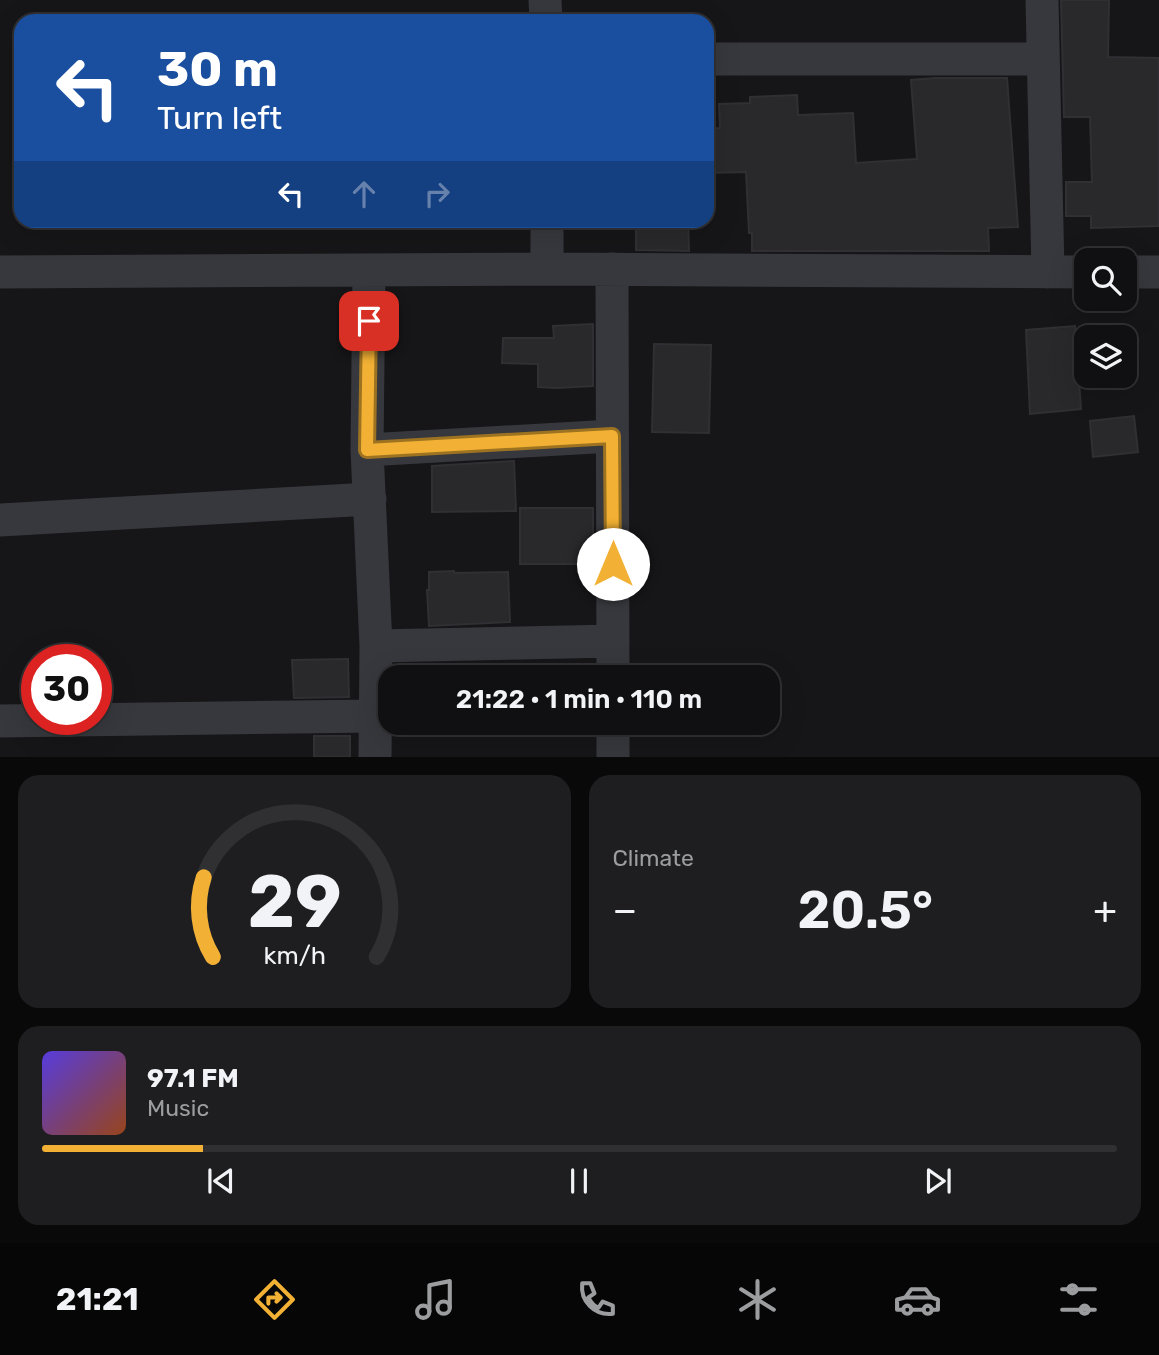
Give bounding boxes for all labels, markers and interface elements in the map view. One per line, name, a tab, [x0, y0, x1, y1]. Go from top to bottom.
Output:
text: 30 m	[157, 40, 278, 98]
icon: left	[42, 42, 133, 133]
text: Turn left	[157, 99, 282, 137]
icon: left	[272, 175, 310, 213]
icon: ahead	[345, 175, 383, 213]
icon: right	[418, 175, 456, 213]
map controls	[1074, 248, 1137, 388]
button: search	[1074, 248, 1137, 311]
pin	[339, 291, 399, 351]
icon: arrive	[350, 302, 388, 340]
button: layers	[1074, 325, 1137, 388]
position arrow	[576, 527, 650, 601]
speed limit sign: 30	[21, 644, 112, 735]
text: 21:22 · 1 min · 110 m	[456, 684, 702, 715]
text: Climate	[613, 844, 694, 872]
text: 29	[247, 860, 341, 946]
text: 20.5°	[798, 879, 933, 941]
text: −	[613, 887, 637, 933]
text: +	[1093, 887, 1117, 933]
text: km/h	[263, 941, 325, 970]
text: 97.1 FM	[147, 1063, 239, 1094]
text: Music	[147, 1094, 209, 1122]
icon: previous	[202, 1162, 240, 1200]
icon: pause	[560, 1162, 598, 1200]
icon: next	[919, 1162, 957, 1200]
icon: directions	[250, 1275, 299, 1324]
icon: music	[411, 1275, 460, 1324]
icon: phone	[572, 1275, 621, 1324]
icon: climate	[733, 1275, 782, 1324]
icon: car	[893, 1275, 942, 1324]
icon: filters	[1054, 1275, 1103, 1324]
text: 21:21	[56, 1280, 139, 1318]

